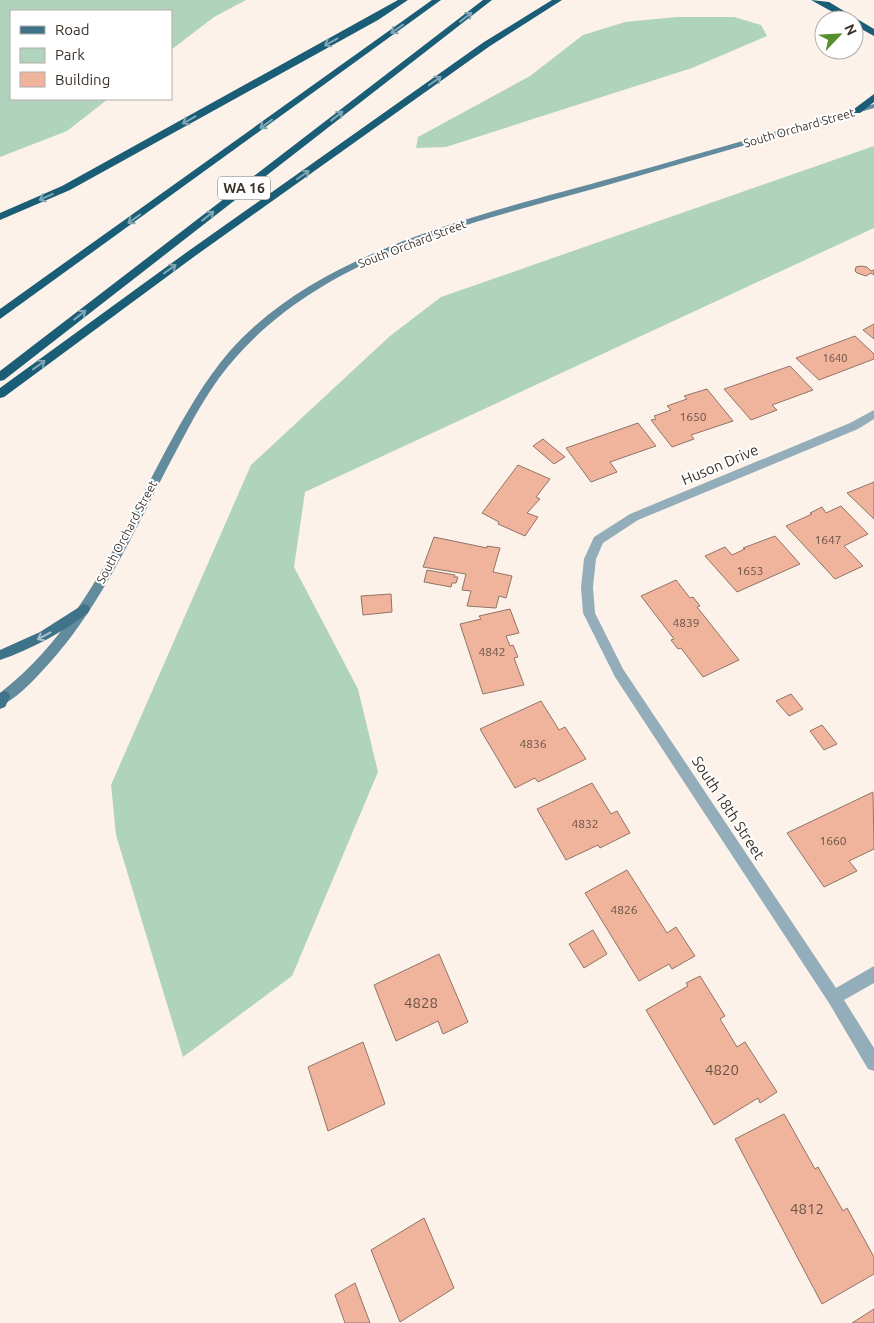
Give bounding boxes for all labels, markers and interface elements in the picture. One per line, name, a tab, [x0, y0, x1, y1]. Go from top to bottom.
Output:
legend	[10, 10, 172, 100]
north arrow	[814, 10, 864, 60]
one-way arrow	[459, 12, 473, 22]
text: Road	[55, 21, 90, 38]
text: N	[841, 21, 860, 38]
one-way arrow	[391, 23, 405, 34]
one-way arrow	[325, 38, 339, 48]
text: Park	[55, 46, 85, 63]
text: Building	[55, 71, 110, 88]
one-way arrow	[428, 76, 442, 86]
street label: South Orchard Street	[742, 105, 856, 150]
one-way arrow	[330, 111, 343, 122]
one-way arrow	[182, 116, 197, 126]
one-way arrow	[260, 118, 273, 129]
one-way arrow	[295, 170, 309, 180]
road number: WA 16	[218, 177, 270, 200]
one-way arrow	[39, 192, 54, 202]
one-way arrow	[202, 210, 215, 221]
one-way arrow	[128, 213, 141, 224]
street label: South Orchard Street	[356, 217, 468, 270]
one-way arrow	[163, 264, 177, 274]
one-way arrow	[73, 310, 87, 320]
house number: 1640	[823, 352, 847, 364]
one-way arrow	[32, 360, 46, 370]
house number: 1650	[679, 410, 707, 423]
street label: Huson Drive	[679, 441, 761, 488]
street label: South Orchard Street	[94, 478, 159, 585]
house number: 1647	[814, 533, 842, 546]
house number: 1653	[736, 564, 764, 577]
house number: 4839	[672, 616, 700, 629]
one-way arrow	[38, 632, 52, 642]
house number: 4842	[478, 645, 506, 658]
house number: 4836	[519, 737, 547, 750]
street label: South 18th Street	[689, 753, 768, 863]
house number: 4832	[571, 817, 599, 830]
house number: 1660	[819, 834, 847, 847]
house number: 4826	[610, 903, 638, 916]
house number: 4828	[404, 994, 438, 1011]
house number: 4820	[705, 1061, 739, 1078]
house number: 4812	[790, 1200, 824, 1217]

